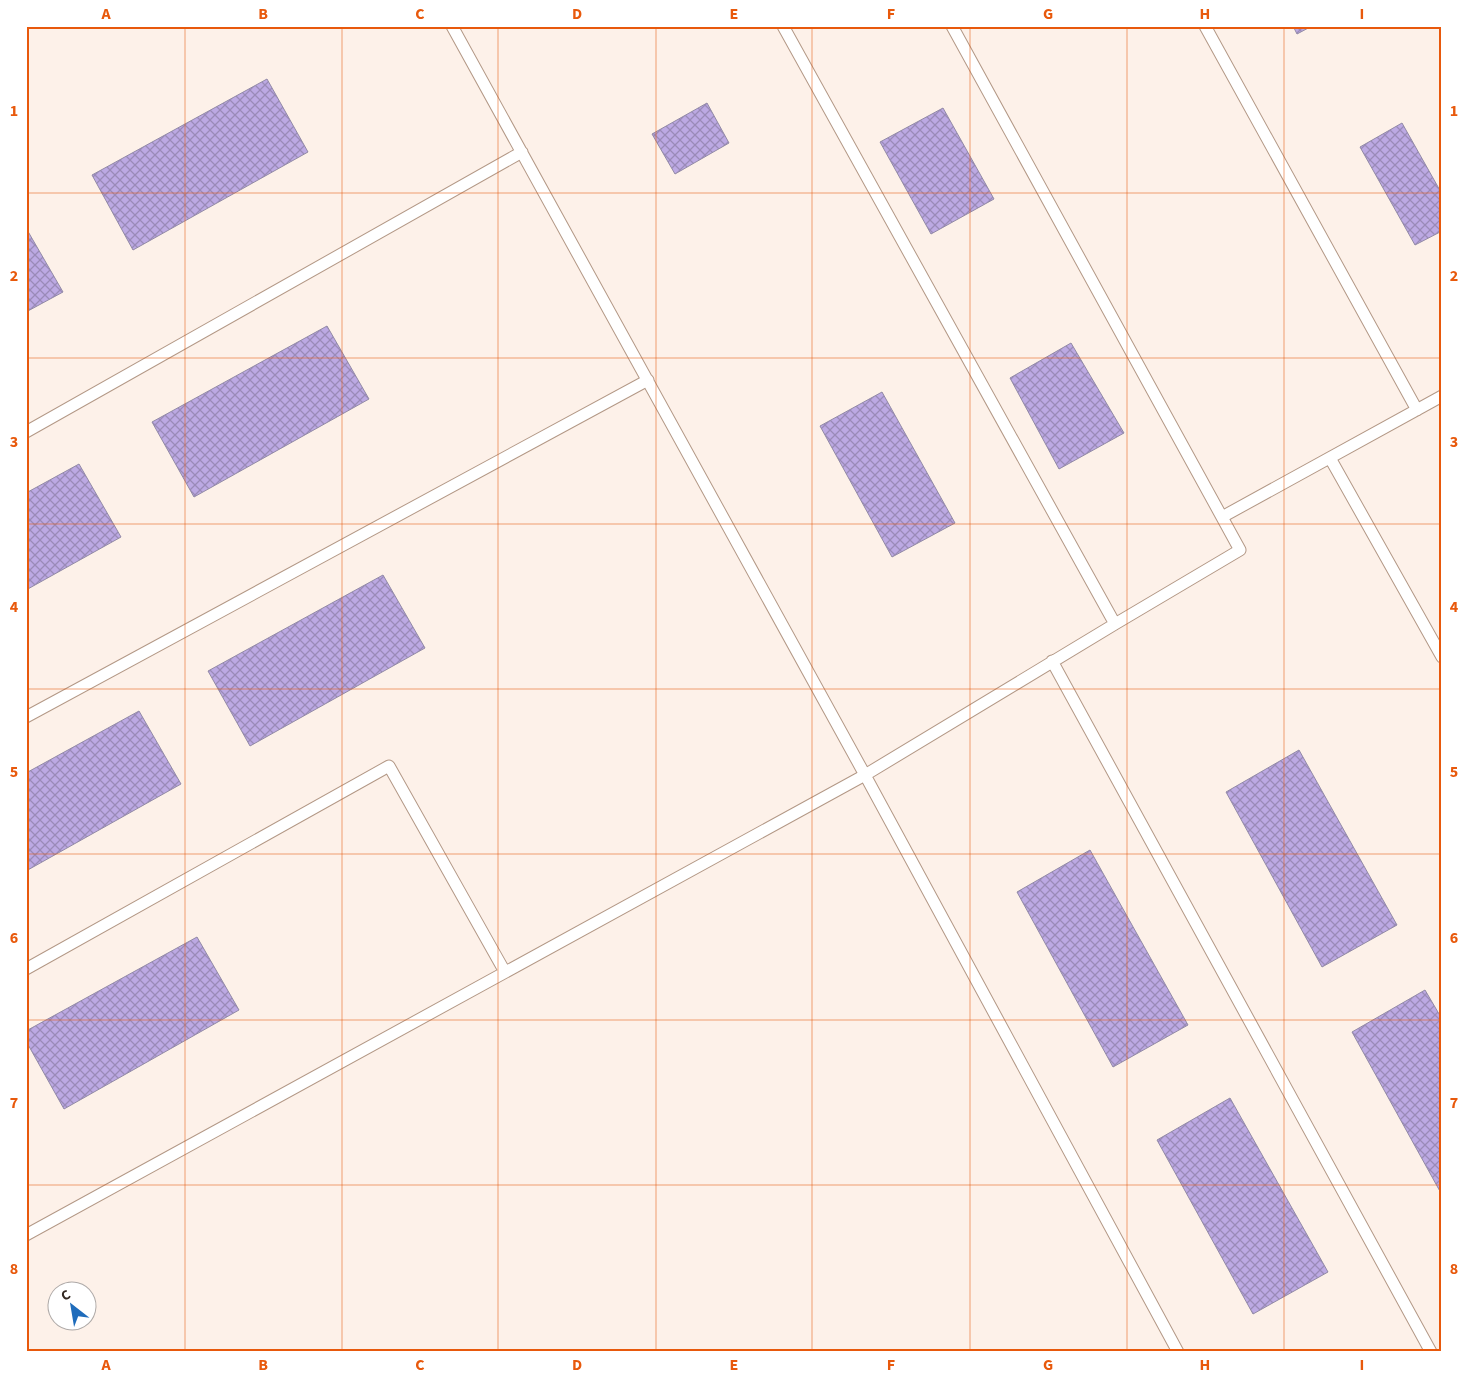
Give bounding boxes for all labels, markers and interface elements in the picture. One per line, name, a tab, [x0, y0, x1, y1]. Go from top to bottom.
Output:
text: A	[100, 3, 111, 25]
text: B	[258, 3, 268, 25]
text: C	[415, 3, 425, 25]
text: D	[572, 3, 582, 25]
text: E	[730, 3, 738, 25]
text: F	[887, 3, 895, 25]
text: G	[1043, 3, 1053, 25]
text: H	[1200, 3, 1210, 25]
text: I	[1360, 3, 1364, 25]
text: 1	[10, 100, 18, 122]
text: 1	[1450, 100, 1458, 122]
text: 2	[10, 265, 18, 287]
text: 2	[1450, 265, 1458, 287]
text: 3	[10, 431, 18, 453]
text: 3	[1450, 431, 1458, 453]
text: 4	[10, 596, 19, 618]
text: 4	[1450, 596, 1459, 618]
text: 5	[10, 761, 18, 783]
text: 5	[1450, 761, 1458, 783]
text: 6	[10, 927, 18, 949]
text: 6	[1450, 927, 1458, 949]
text: 7	[10, 1092, 18, 1114]
text: 7	[1450, 1092, 1458, 1114]
text: 8	[10, 1258, 18, 1280]
text: 8	[1450, 1258, 1458, 1280]
north arrow	[48, 1280, 98, 1330]
text: С	[57, 1285, 74, 1306]
text: A	[100, 1354, 111, 1376]
text: B	[258, 1354, 268, 1376]
text: C	[415, 1354, 425, 1376]
text: D	[572, 1354, 582, 1376]
text: E	[730, 1354, 738, 1376]
text: F	[887, 1354, 895, 1376]
text: G	[1043, 1354, 1053, 1376]
text: H	[1200, 1354, 1210, 1376]
text: I	[1360, 1354, 1364, 1376]

